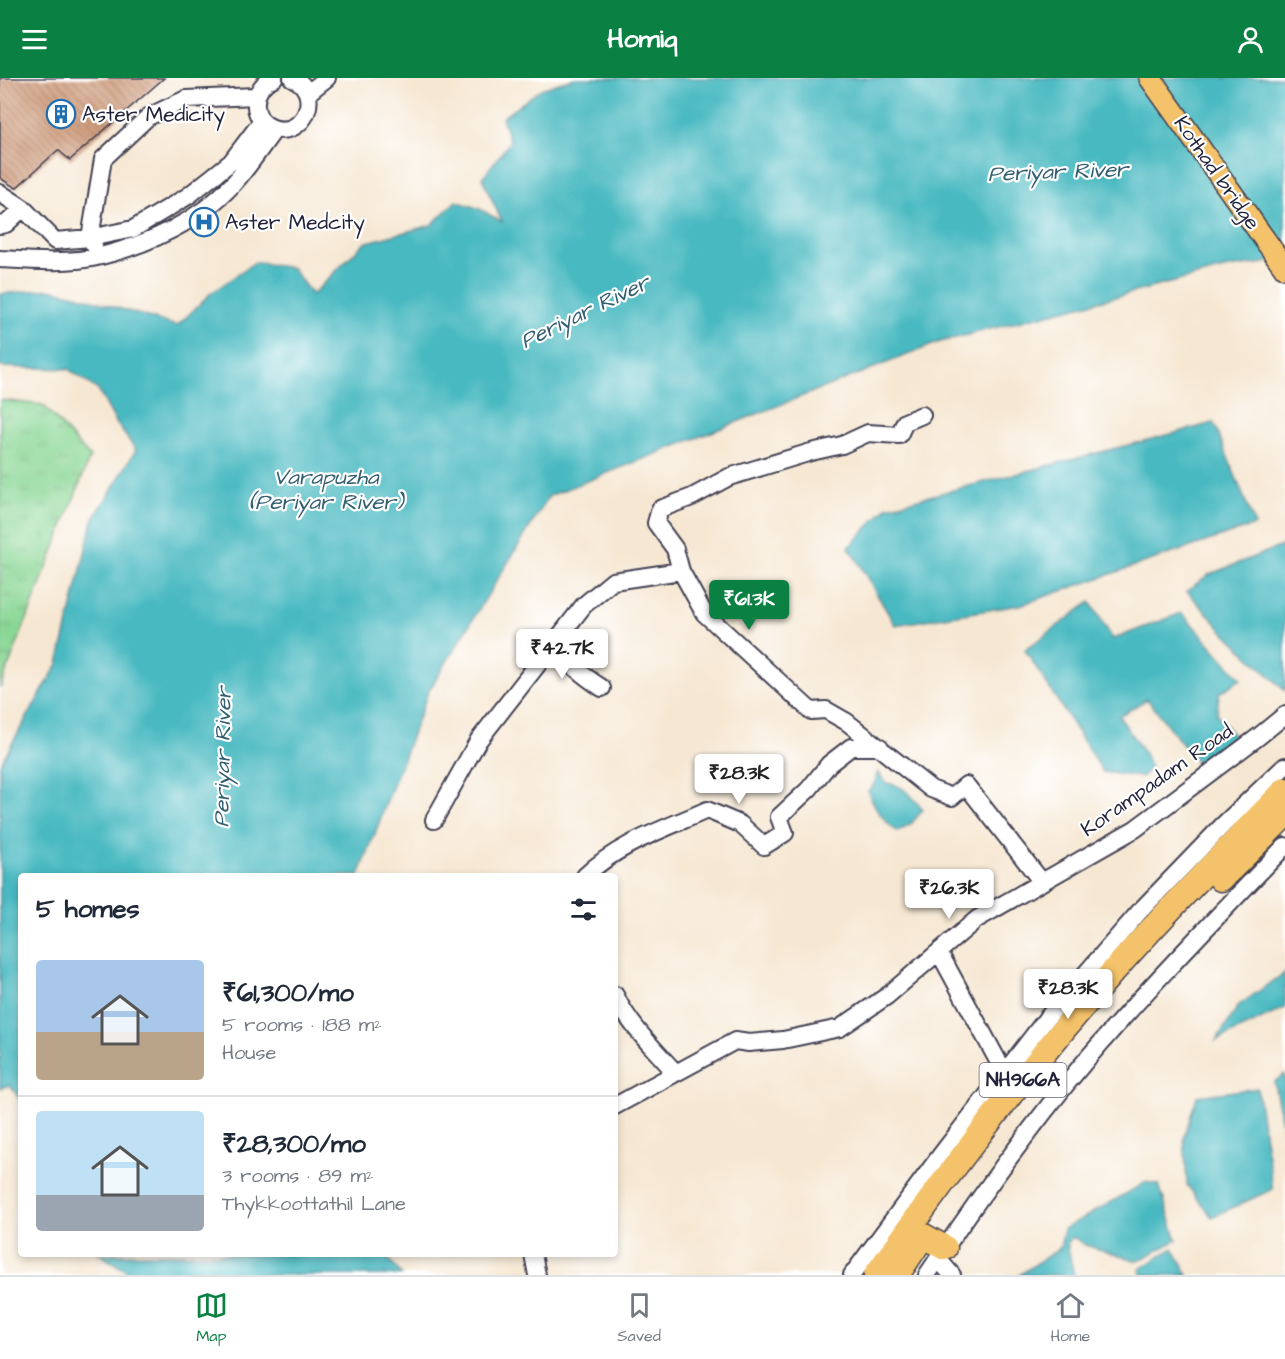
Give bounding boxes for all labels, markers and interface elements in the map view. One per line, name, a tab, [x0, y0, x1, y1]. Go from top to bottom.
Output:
text: Homiq	[607, 20, 678, 58]
icon: menu	[18, 23, 51, 56]
icon: person	[1234, 23, 1267, 56]
building icon: Aster Medicity	[45, 98, 77, 130]
place label: Aster Medicity	[82, 100, 225, 131]
street label: Kothad bridge	[1165, 110, 1267, 237]
water label: Periyar River	[987, 154, 1131, 191]
hospital icon: Aster Medcity	[188, 206, 220, 238]
place label: Aster Medcity	[225, 208, 365, 239]
water label: Periyar River	[515, 266, 658, 358]
water label: Varapuzha (Periyar River)	[249, 462, 405, 519]
pin: ₹61.3K	[700, 580, 798, 631]
text: ₹61.3K	[723, 585, 775, 613]
pin: ₹42.7K	[513, 629, 611, 680]
text: ₹42.7K	[530, 634, 594, 662]
water label: Periyar River	[206, 684, 241, 827]
street label: Korampadam Road	[1075, 716, 1240, 844]
pin: ₹28.3K	[690, 754, 788, 805]
text: ₹28.3K	[709, 759, 769, 787]
pin: ₹26.3K	[900, 869, 998, 920]
text: ₹26.3K	[919, 874, 979, 902]
text: 5 homes	[36, 891, 140, 927]
icon: filters	[567, 893, 600, 926]
pin: ₹28.3K	[1019, 969, 1117, 1020]
text: ₹28.3K	[1038, 974, 1098, 1002]
text: ₹61,300/mo	[222, 975, 354, 1011]
icon: home	[84, 984, 156, 1056]
text: 5 rooms · 188 m²	[222, 1011, 382, 1039]
text: House	[222, 1039, 276, 1067]
road number: NH966A	[980, 1063, 1066, 1097]
text: ₹28,300/mo	[222, 1126, 366, 1162]
icon: home	[84, 1135, 156, 1207]
text: 3 rooms · 89 m²	[222, 1162, 374, 1190]
text: Thykkoottathil Lane	[222, 1190, 406, 1218]
tab: Map	[195, 1289, 228, 1347]
tab: Saved	[617, 1289, 661, 1347]
tab: Home	[1050, 1289, 1090, 1347]

